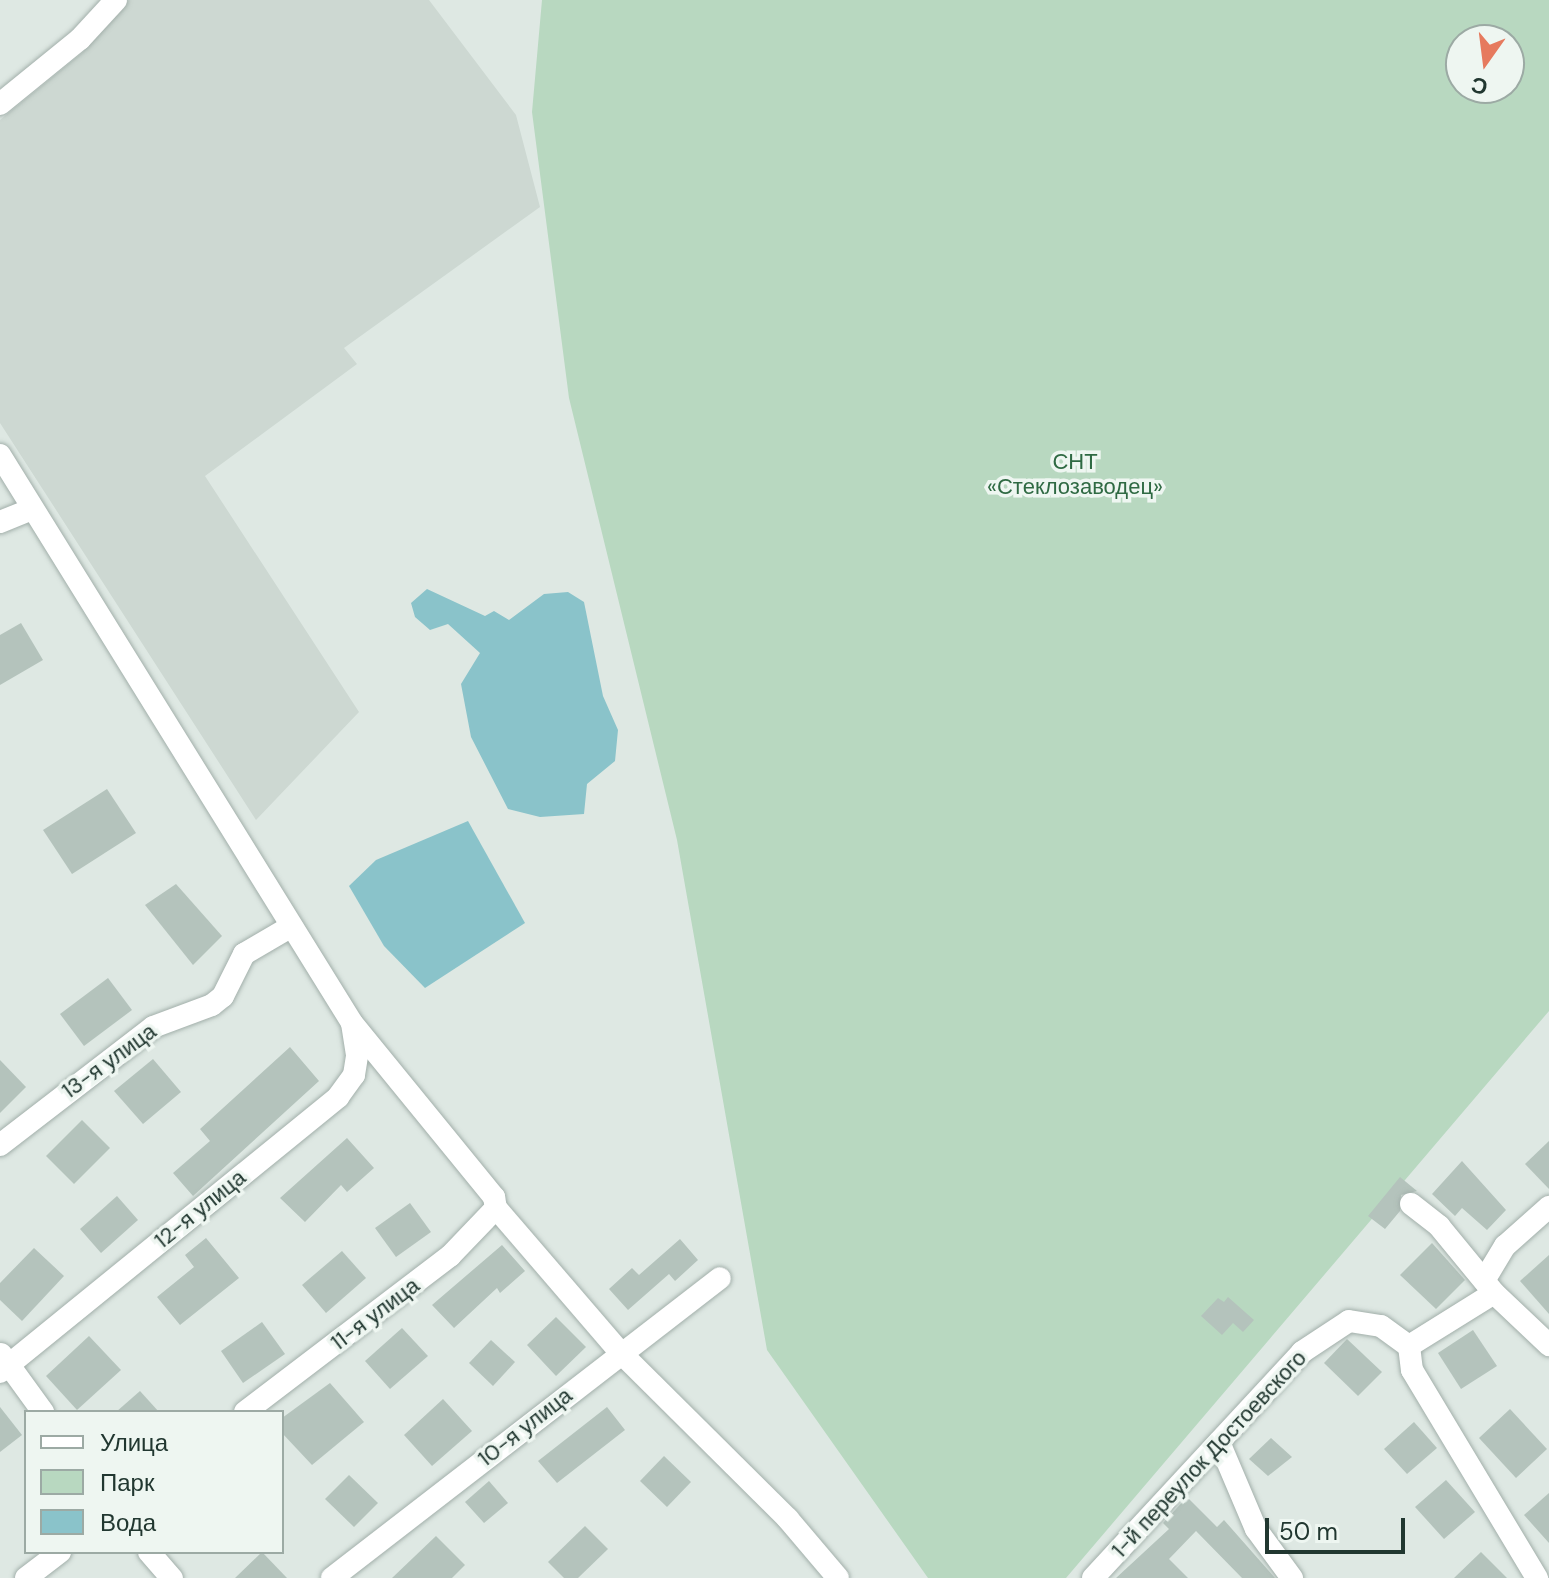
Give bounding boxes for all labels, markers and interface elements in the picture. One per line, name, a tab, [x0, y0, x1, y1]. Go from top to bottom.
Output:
north arrow	[1445, 24, 1525, 104]
text: С	[1468, 70, 1491, 102]
park label: СНТ «Стеклозаводец»	[987, 448, 1163, 500]
street label: 13-я улица	[57, 1018, 161, 1104]
street label: 12-я улица	[149, 1164, 251, 1254]
street label: 11-я улица	[326, 1272, 424, 1356]
street label: 1-й переулок Достоевского	[1106, 1345, 1312, 1563]
street label: 10-я улица	[473, 1382, 577, 1472]
legend	[24, 1410, 284, 1554]
text: Улица	[100, 1427, 168, 1458]
text: Парк	[100, 1467, 154, 1498]
scale bar	[1269, 1502, 1409, 1552]
text: Вода	[100, 1507, 156, 1538]
text: 50 m	[1279, 1516, 1338, 1547]

